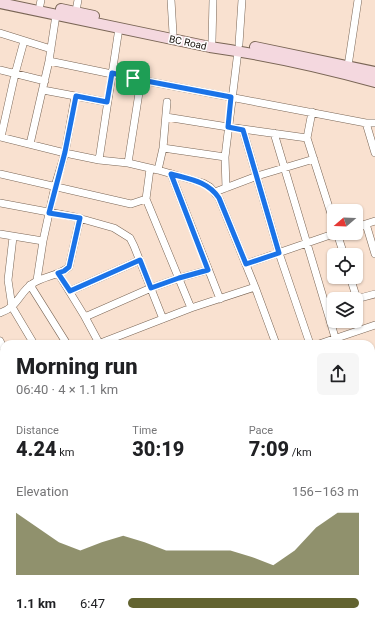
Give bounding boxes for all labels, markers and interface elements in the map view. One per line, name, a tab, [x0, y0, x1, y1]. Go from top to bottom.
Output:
street label: BC Road	[168, 33, 208, 52]
pin	[116, 61, 150, 95]
icon: arrive	[122, 67, 144, 89]
north arrow	[327, 204, 363, 240]
map controls	[327, 204, 363, 328]
button: locate	[327, 248, 363, 284]
button: layers	[327, 292, 363, 328]
button: share	[317, 353, 359, 395]
text: Morning run	[16, 354, 138, 379]
text: 06:40 · 4 × 1.1 km	[16, 382, 118, 397]
text: Distance	[16, 424, 59, 437]
text: Time	[132, 424, 157, 437]
text: Pace	[249, 424, 273, 437]
text: 4.24	[16, 437, 57, 461]
text: 30:19	[132, 437, 184, 461]
text: 7:09	[249, 437, 289, 461]
text: km	[57, 446, 74, 459]
text: /km	[289, 446, 312, 459]
text: Elevation	[16, 484, 69, 499]
text: 156–163 m	[292, 484, 359, 499]
text: 1.1 km	[16, 596, 56, 611]
text: 6:47	[80, 596, 105, 611]

